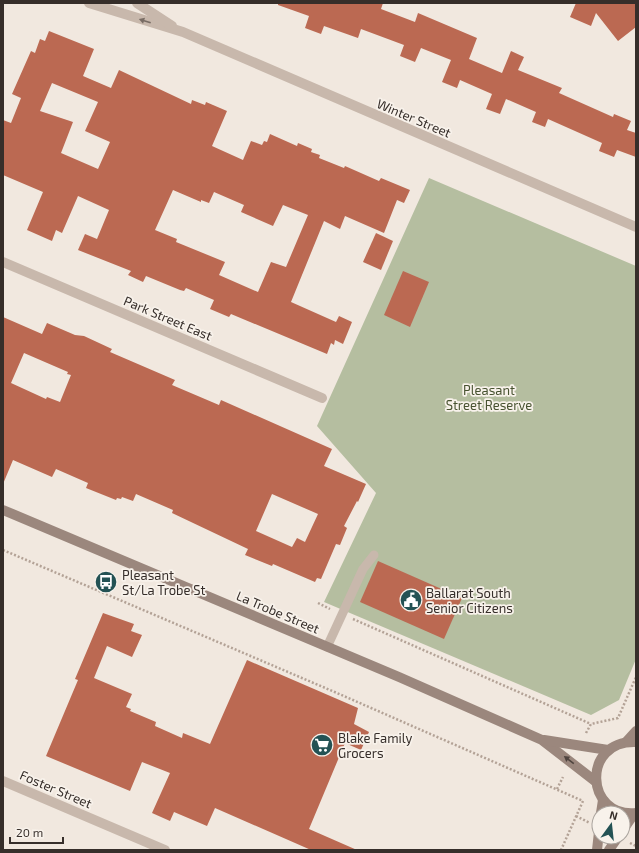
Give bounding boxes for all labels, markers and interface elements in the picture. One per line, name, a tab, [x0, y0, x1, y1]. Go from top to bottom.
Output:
one-way arrow	[139, 18, 151, 24]
street label: Winter Street	[375, 95, 454, 141]
street label: Park Street East	[121, 292, 215, 344]
park label: Pleasant Street Reserve	[446, 382, 532, 413]
place label: Pleasant St/La Trobe St	[122, 567, 206, 598]
bus stop icon: Pleasant St/La Trobe St	[93, 569, 119, 595]
place label: Ballarat South Senior Citizens	[426, 585, 513, 616]
street label: La Trobe Street	[234, 587, 322, 637]
public building icon: Ballarat South Senior Citizens	[398, 587, 424, 613]
place label: Blake Family Grocers	[338, 730, 412, 761]
supermarket icon: Blake Family Grocers	[309, 732, 335, 758]
one-way arrow	[563, 756, 574, 764]
street label: Foster Street	[18, 767, 94, 811]
north arrow	[591, 805, 631, 845]
text: N	[608, 808, 619, 822]
scale bar	[10, 819, 63, 845]
text: 20 m	[16, 825, 43, 839]

